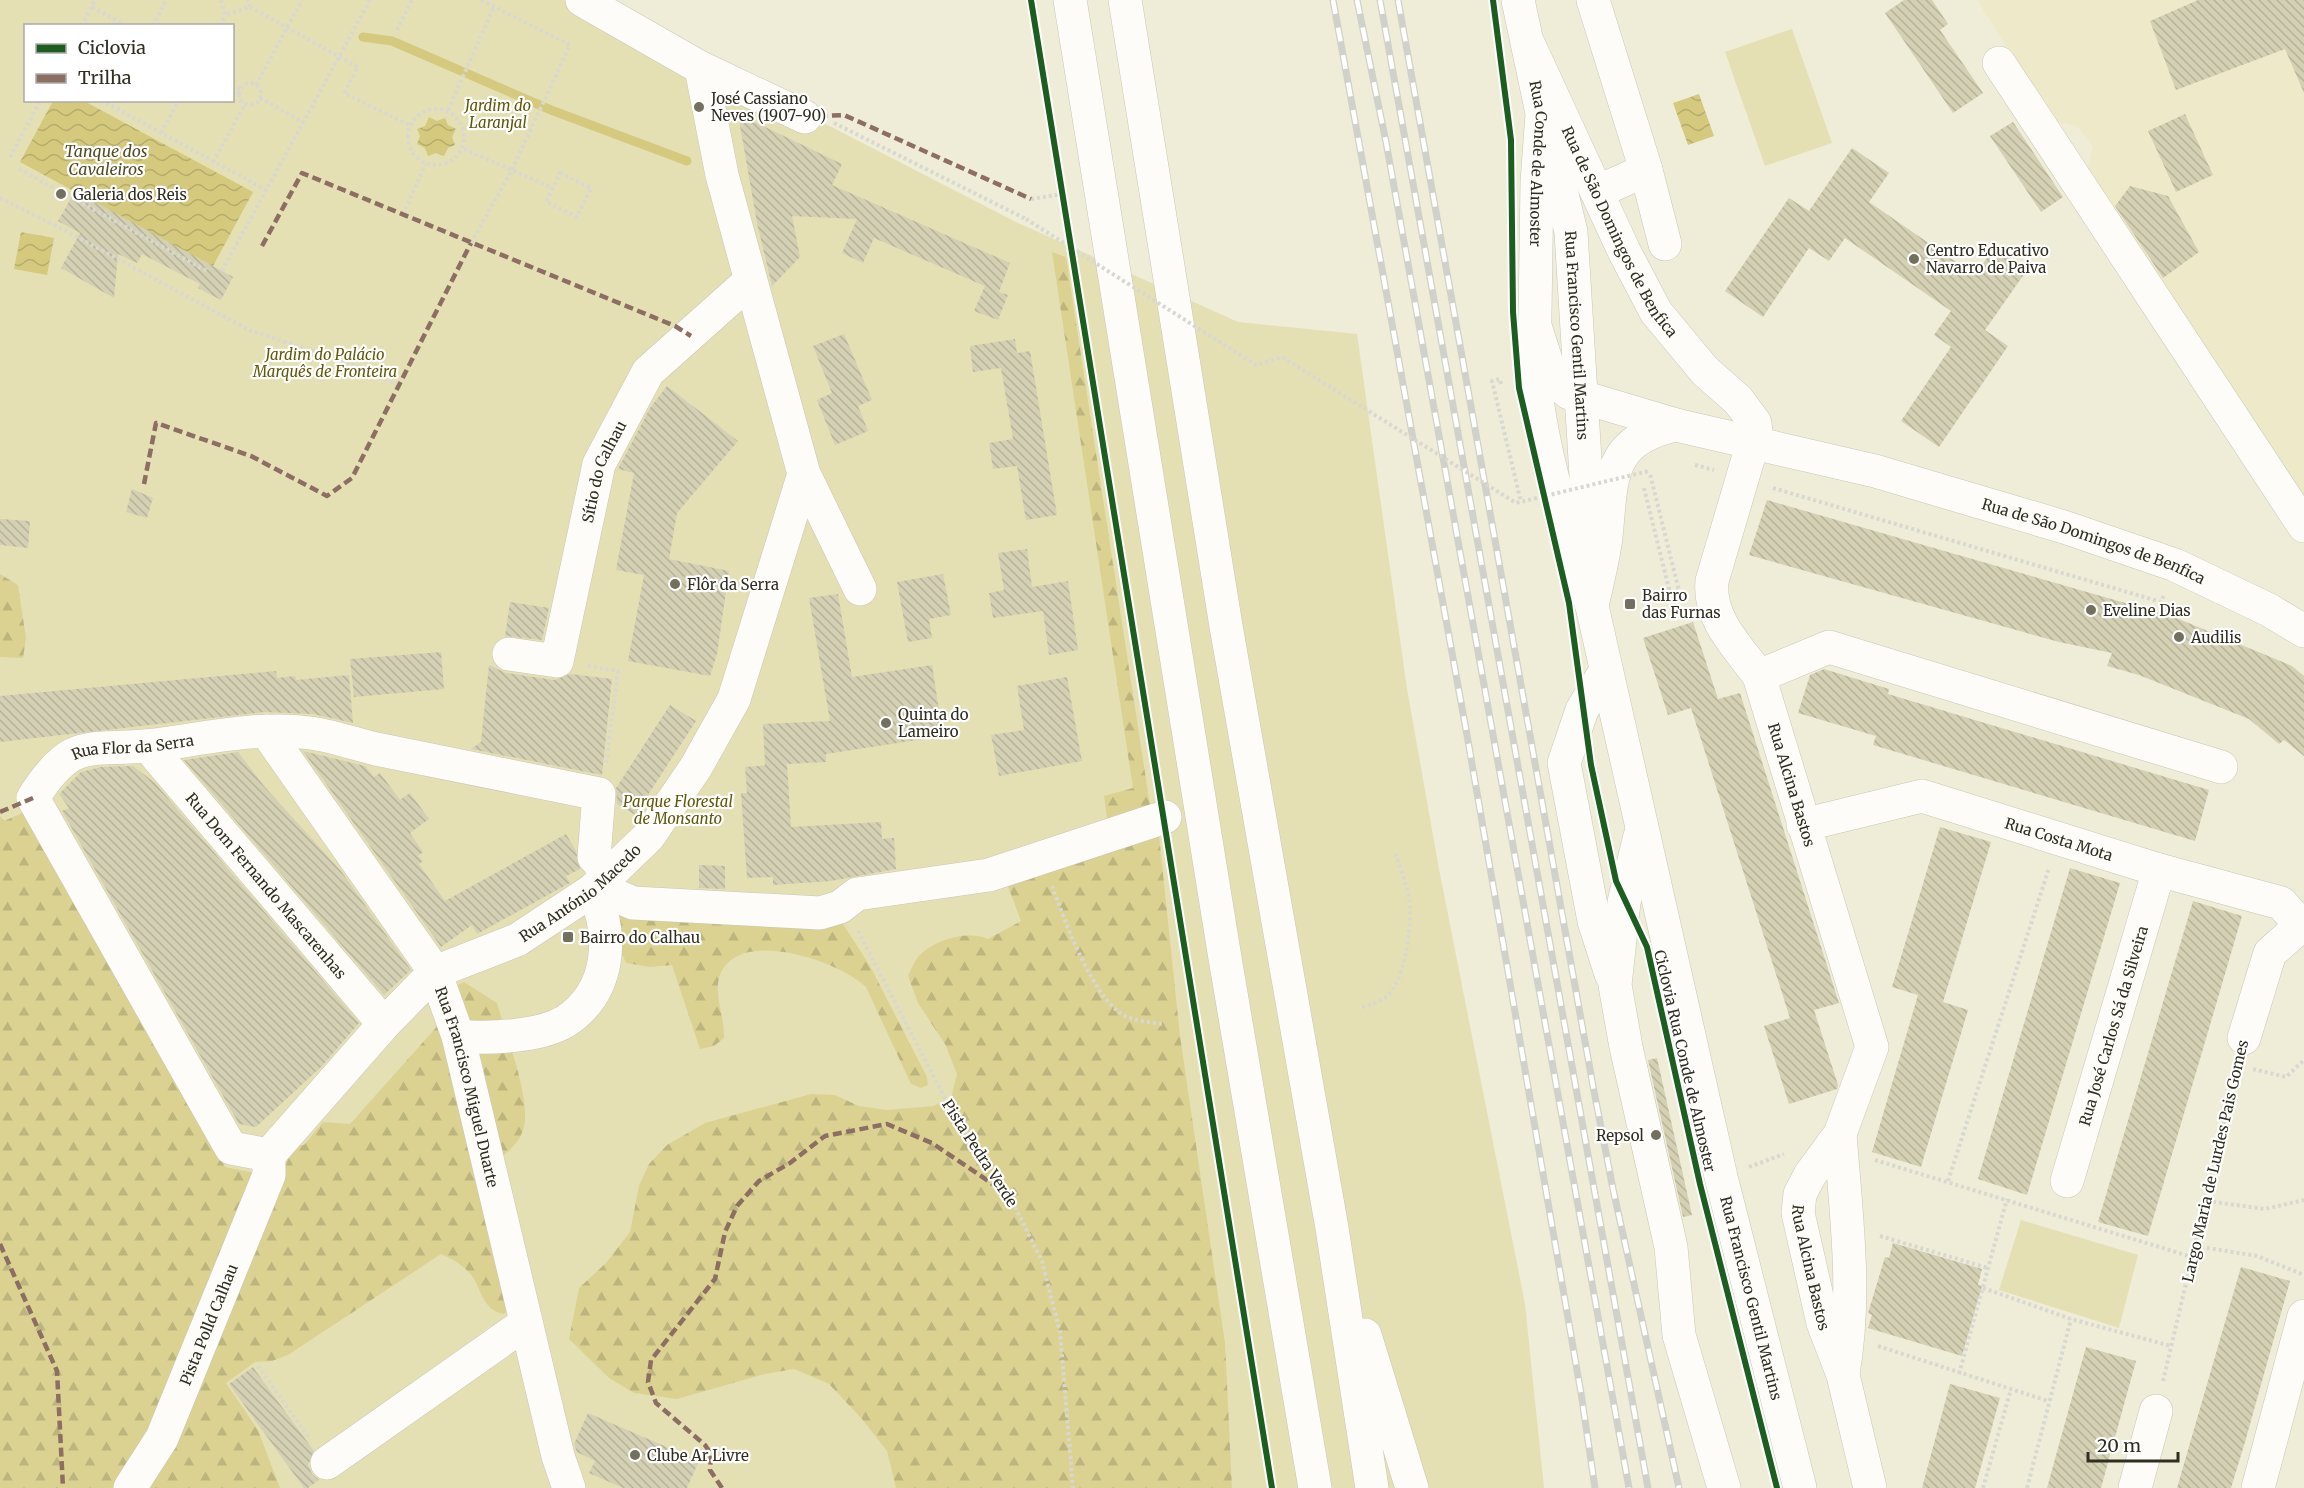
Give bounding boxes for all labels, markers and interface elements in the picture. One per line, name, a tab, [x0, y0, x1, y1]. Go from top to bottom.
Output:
legend	[24, 24, 234, 102]
text: Ciclovia	[78, 36, 146, 59]
text: Trilha	[78, 66, 132, 89]
street label: Rua Conde de Almoster	[1526, 79, 1552, 247]
place label: José Cassiano Neves (1907-90)	[710, 89, 826, 125]
park label: Jardim do Laranjal	[463, 96, 531, 132]
marker: José Cassiano Neves (1907-90)	[692, 100, 706, 114]
street label: Rua de São Domingos de Benfica	[1558, 123, 1682, 341]
water label: Tanque dos Cavaleiros	[65, 141, 148, 179]
place label: Galeria dos Reis	[73, 185, 187, 204]
marker: Galeria dos Reis	[54, 187, 68, 201]
street label: Rua Francisco Gentil Martins	[1561, 230, 1593, 441]
place label: Centro Educativo Navarro de Paiva	[1926, 241, 2049, 277]
marker: Centro Educativo Navarro de Paiva	[1907, 252, 1921, 266]
park label: Jardim do Palácio Marquês de Fronteira	[252, 345, 397, 381]
street label: Sítio do Calhau	[577, 417, 630, 525]
street label: Rua de São Domingos de Benfica	[1980, 494, 2209, 588]
place label: Flôr da Serra	[687, 575, 779, 594]
marker: Flôr da Serra	[668, 577, 682, 591]
place label: Bairro das Furnas	[1642, 586, 1721, 622]
marker: Bairro das Furnas	[1623, 597, 1637, 611]
place label: Eveline Dias	[2103, 601, 2191, 620]
marker: Eveline Dias	[2084, 603, 2098, 617]
place label: Audilis	[2190, 628, 2241, 647]
marker: Audilis	[2172, 630, 2186, 644]
place label: Quinta do Lameiro	[898, 705, 969, 741]
marker: Quinta do Lameiro	[879, 716, 893, 730]
street label: Rua Alcina Bastos	[1764, 721, 1820, 849]
street label: Rua Flor da Serra	[68, 730, 195, 764]
street label: Rua Dom Fernando Mascarenhas	[182, 789, 351, 982]
park label: Parque Florestal de Monsanto	[623, 792, 733, 828]
street label: Rua Costa Mota	[2003, 813, 2115, 865]
street label: Rua António Macedo	[515, 840, 645, 946]
street label: Rua José Carlos Sá da Silveira	[2074, 923, 2152, 1128]
place label: Bairro do Calhau	[580, 928, 700, 947]
marker: Bairro do Calhau	[561, 930, 575, 944]
street label: Ciclovia Rua Conde de Almoster	[1650, 948, 1720, 1174]
street label: Rua Francisco Miguel Duarte	[431, 984, 503, 1189]
street label: Largo Maria de Lurdes Pais Gomes	[2178, 1038, 2252, 1284]
street label: Pista Pedra Verde	[938, 1096, 1022, 1210]
place label: Repsol	[1596, 1126, 1644, 1145]
marker: Repsol	[1649, 1128, 1663, 1142]
street label: Rua Francisco Gentil Martins	[1717, 1194, 1787, 1402]
street label: Rua Alcina Bastos	[1788, 1204, 1834, 1333]
street label: Pista Polld Calhau	[175, 1261, 241, 1388]
scale bar	[2088, 1425, 2178, 1463]
text: 20 m	[2097, 1434, 2141, 1457]
place label: Clube Ar Livre	[647, 1446, 749, 1465]
marker: Clube Ar Livre	[628, 1448, 642, 1462]

